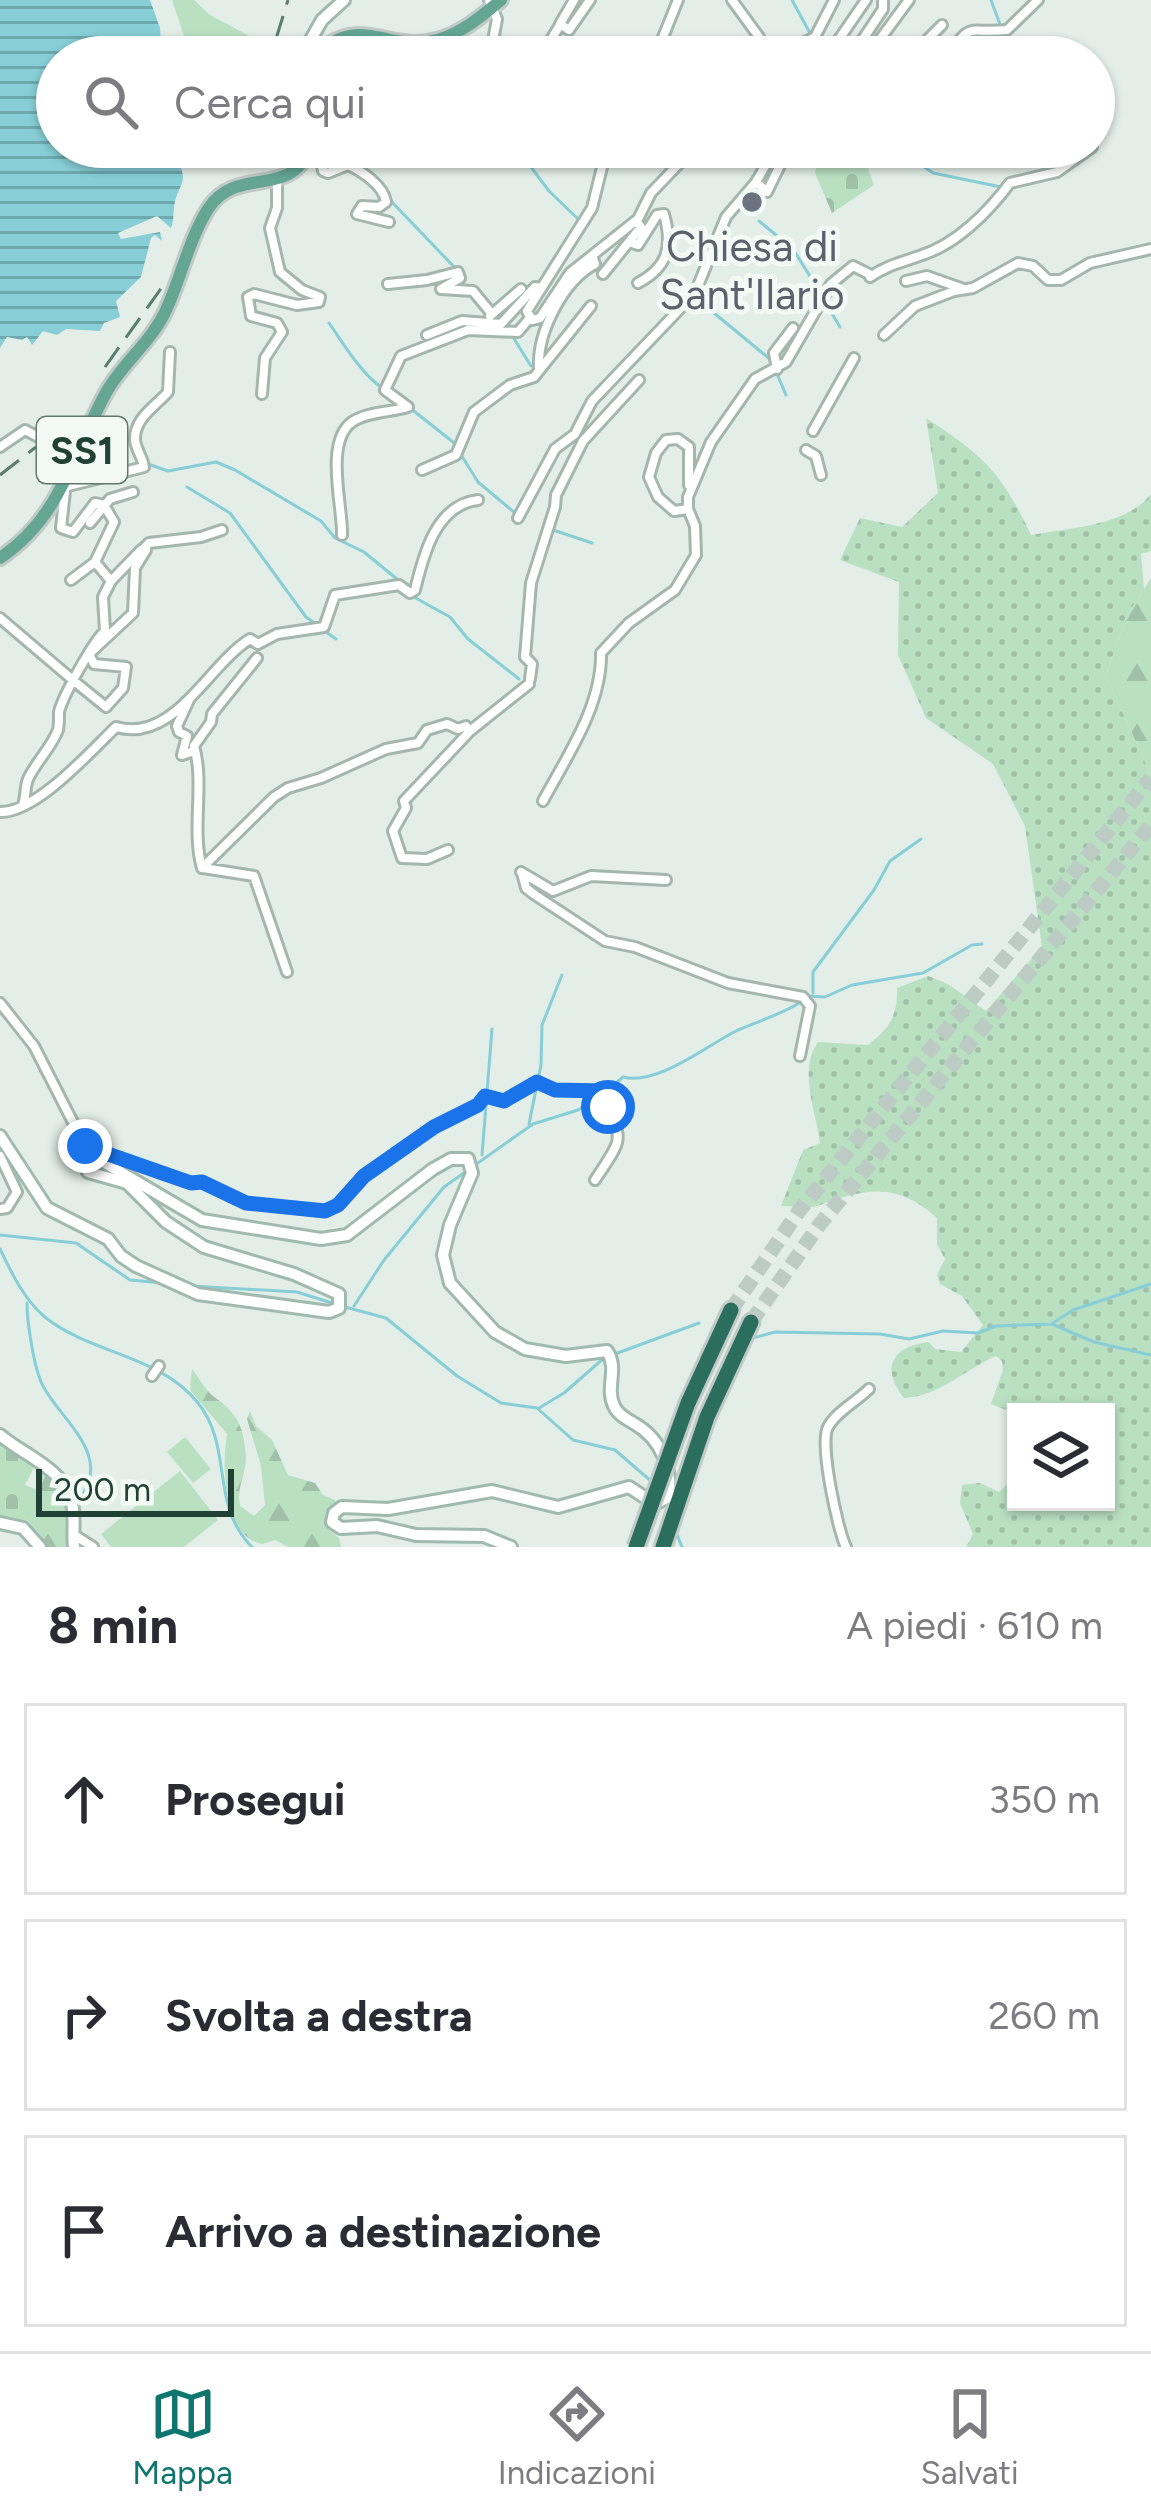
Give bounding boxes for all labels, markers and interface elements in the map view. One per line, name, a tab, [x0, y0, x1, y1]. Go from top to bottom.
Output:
search box	[36, 36, 1115, 168]
icon: search	[78, 69, 144, 135]
text: Cerca qui	[174, 75, 366, 129]
marker: Chiesa di Sant'Ilario	[739, 189, 765, 215]
place label: Chiesa di Sant'Ilario	[659, 221, 845, 320]
road number: SS1	[37, 417, 127, 483]
route start	[581, 1080, 635, 1134]
route end	[58, 1119, 112, 1173]
map controls	[1007, 1403, 1115, 1511]
button: layers	[1007, 1403, 1115, 1511]
scale bar	[36, 1463, 234, 1516]
text: 200 m	[54, 1470, 151, 1509]
text: 8 min	[48, 1595, 178, 1656]
text: A piedi · 610 m	[846, 1602, 1103, 1649]
icon: ahead	[51, 1766, 117, 1832]
text: Prosegui	[165, 1772, 346, 1826]
text: 350 m	[989, 1776, 1100, 1823]
icon: right	[51, 1982, 117, 2048]
text: Svolta a destra	[165, 1988, 473, 2042]
text: 260 m	[988, 1992, 1100, 2039]
icon: arrive	[51, 2198, 117, 2264]
text: Arrivo a destinazione	[165, 2204, 601, 2258]
tab: Mappa	[132, 2381, 233, 2492]
tab: Indicazioni	[498, 2381, 656, 2492]
tab: Salvati	[921, 2381, 1019, 2492]

